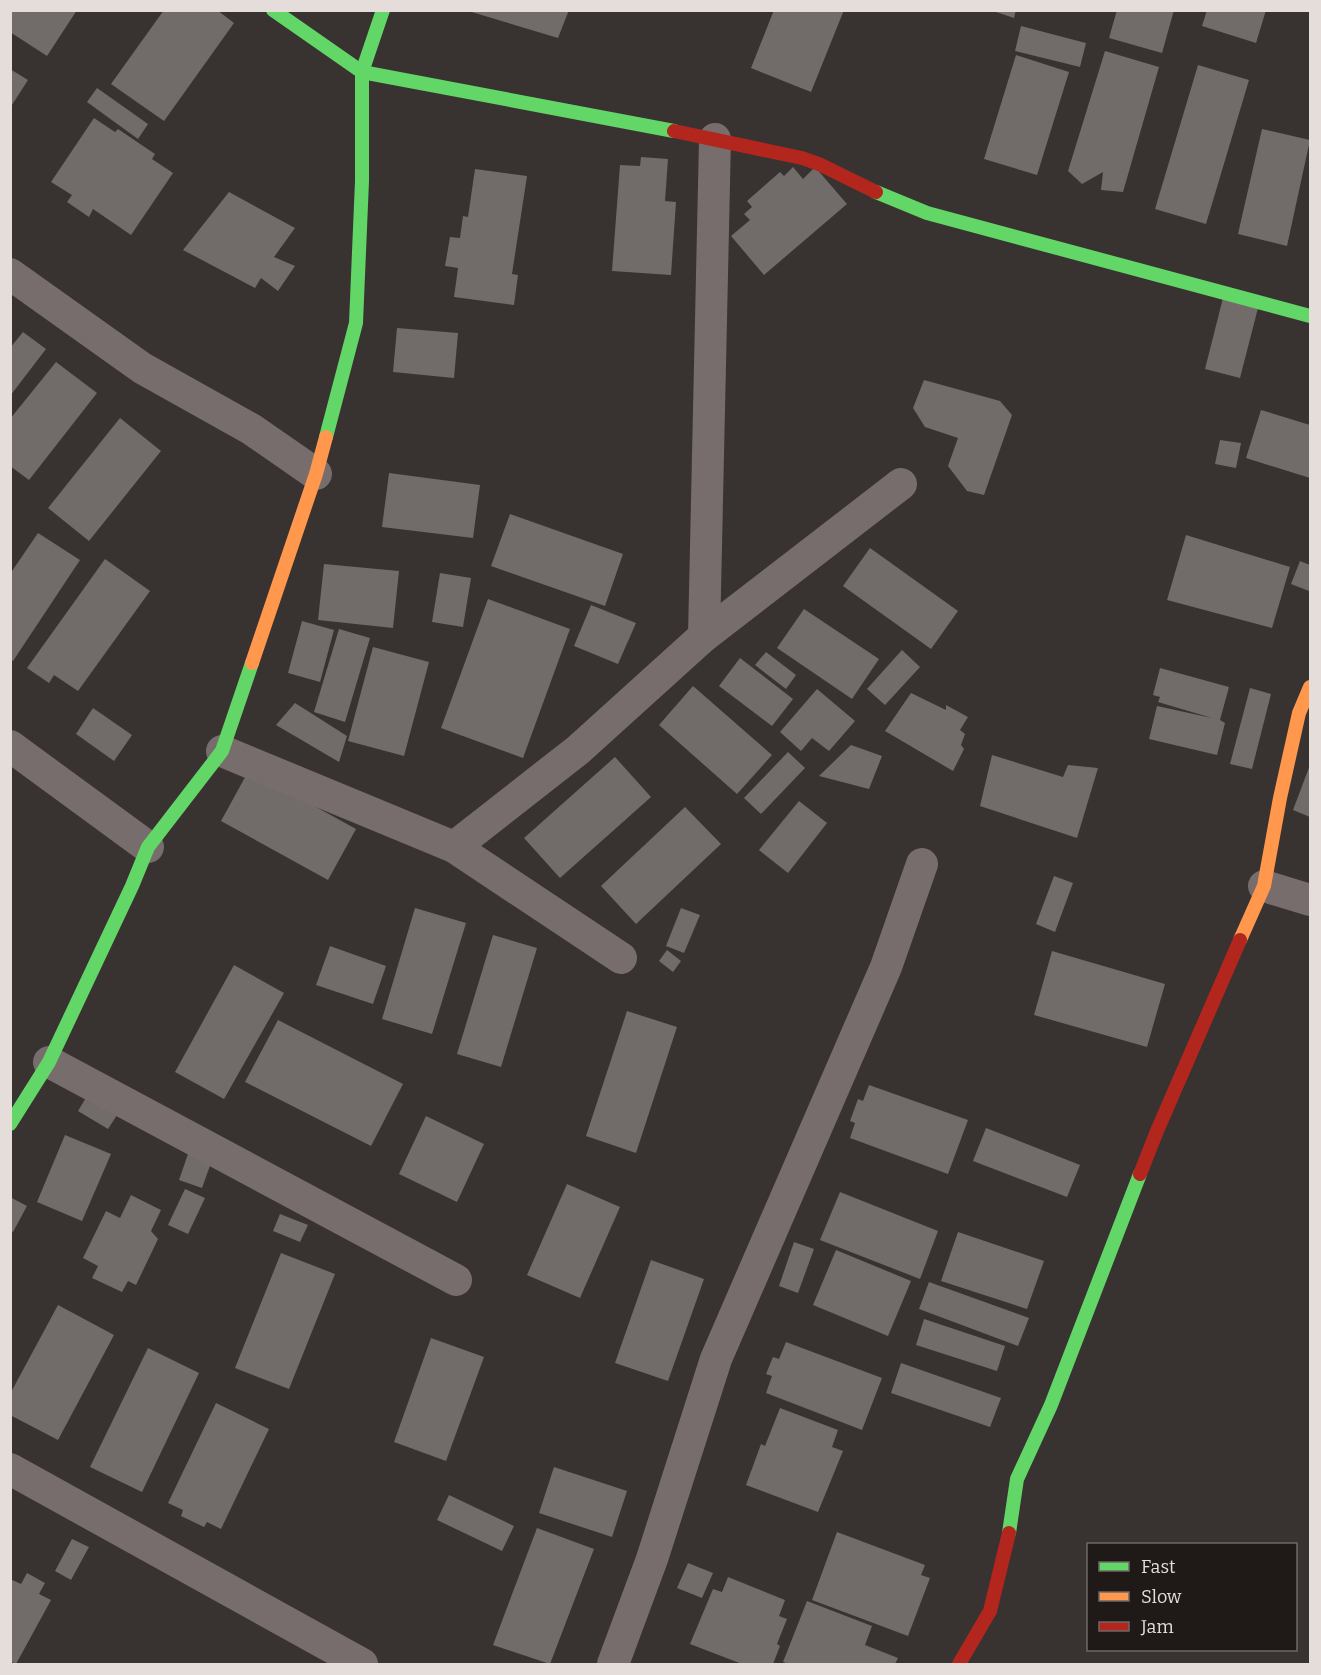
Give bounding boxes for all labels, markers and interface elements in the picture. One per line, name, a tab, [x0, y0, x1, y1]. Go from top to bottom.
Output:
legend	[1087, 1543, 1297, 1651]
text: Fast	[1141, 1556, 1176, 1578]
text: Slow	[1141, 1586, 1182, 1608]
text: Jam	[1140, 1616, 1174, 1638]

